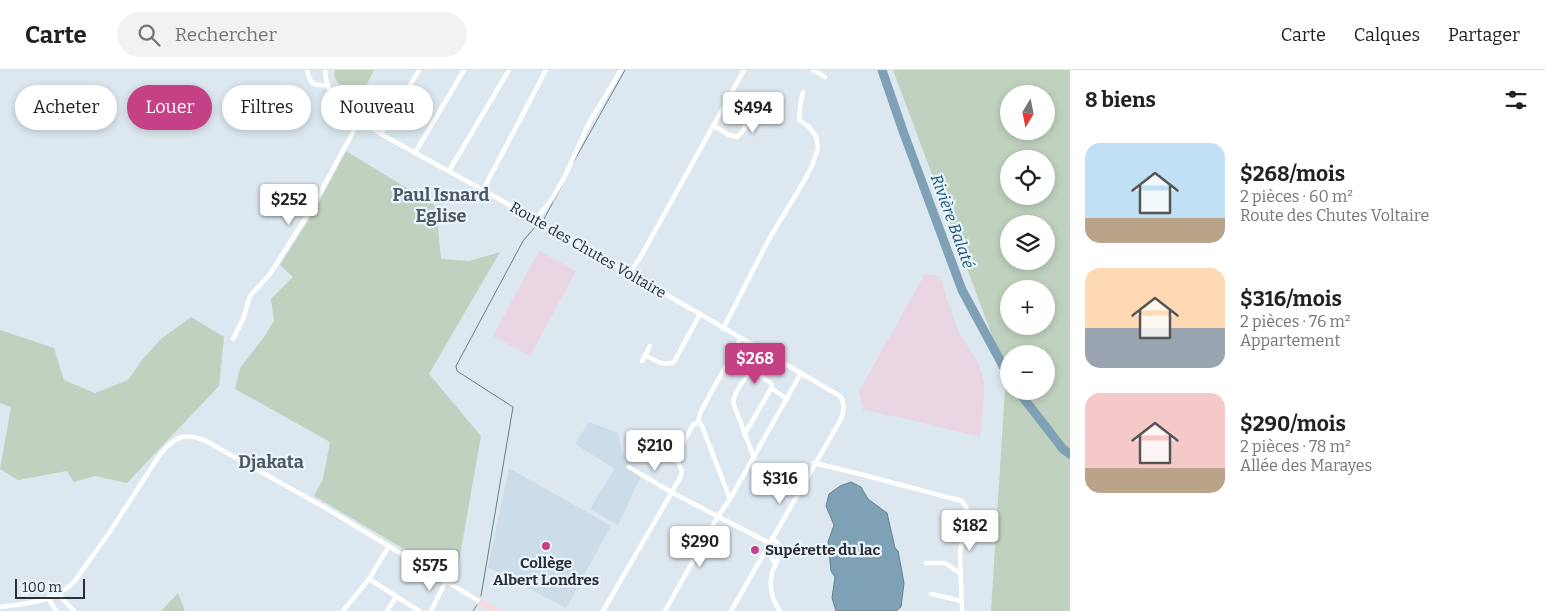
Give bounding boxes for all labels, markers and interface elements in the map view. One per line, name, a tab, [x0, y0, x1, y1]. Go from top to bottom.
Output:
search box	[117, 12, 467, 57]
text: Carte	[25, 21, 87, 49]
icon: search	[135, 21, 163, 49]
text: Rechercher	[175, 23, 277, 46]
text: Carte	[1281, 24, 1326, 46]
text: Calques	[1354, 24, 1420, 46]
text: Partager	[1448, 24, 1520, 46]
chip: Acheter	[15, 85, 117, 130]
chip: Louer	[127, 85, 212, 130]
chip: Filtres	[222, 85, 311, 130]
chip: Nouveau	[321, 85, 433, 130]
north arrow	[1000, 85, 1055, 140]
map controls	[1000, 85, 1055, 400]
icon: filters	[1502, 86, 1530, 114]
text: 8 biens	[1085, 87, 1156, 113]
pin: $494	[723, 92, 783, 134]
text: $494	[734, 98, 772, 117]
button: locate	[1000, 150, 1055, 205]
text: $268/mois	[1240, 161, 1345, 187]
icon: home	[1125, 163, 1185, 223]
water label: Rivière Balaté	[927, 172, 978, 271]
pin: $252	[259, 184, 319, 226]
district label: Paul Isnard Eglise	[393, 184, 490, 227]
text: 2 pièces · 60 m²	[1240, 187, 1353, 206]
text: $252	[271, 190, 307, 209]
street label: Route des Chutes Voltaire	[507, 198, 669, 302]
text: Route des Chutes Voltaire	[1240, 206, 1429, 225]
button: layers	[1000, 215, 1055, 270]
button: +	[1000, 280, 1055, 335]
text: $316/mois	[1240, 286, 1342, 312]
icon: home	[1125, 288, 1185, 348]
text: 2 pièces · 76 m²	[1240, 312, 1350, 331]
text: Appartement	[1240, 331, 1340, 350]
pin: $268	[725, 342, 785, 385]
button: −	[1000, 345, 1055, 400]
text: $268	[736, 349, 774, 368]
text: $290/mois	[1240, 411, 1346, 437]
icon: home	[1125, 413, 1185, 473]
pin: $210	[625, 430, 685, 472]
text: $210	[637, 436, 673, 455]
text: 2 pièces · 78 m²	[1240, 437, 1351, 456]
district label: Djakata	[238, 451, 304, 473]
text: Allée des Marayes	[1240, 456, 1372, 475]
pin: $316	[750, 462, 810, 505]
text: $316	[762, 469, 798, 488]
pin: $182	[940, 510, 1000, 552]
text: $182	[952, 516, 988, 535]
pin: $290	[670, 526, 730, 568]
text: $290	[681, 532, 719, 551]
marker: Collège Albert Londres	[540, 540, 552, 552]
place label: Supérette du lac	[765, 541, 880, 559]
marker: Supérette du lac	[749, 544, 761, 556]
pin: $575	[400, 550, 460, 592]
place label: Collège Albert Londres	[493, 554, 599, 589]
text: $575	[412, 556, 448, 575]
scale bar	[15, 576, 85, 599]
text: 100 m	[22, 579, 62, 596]

